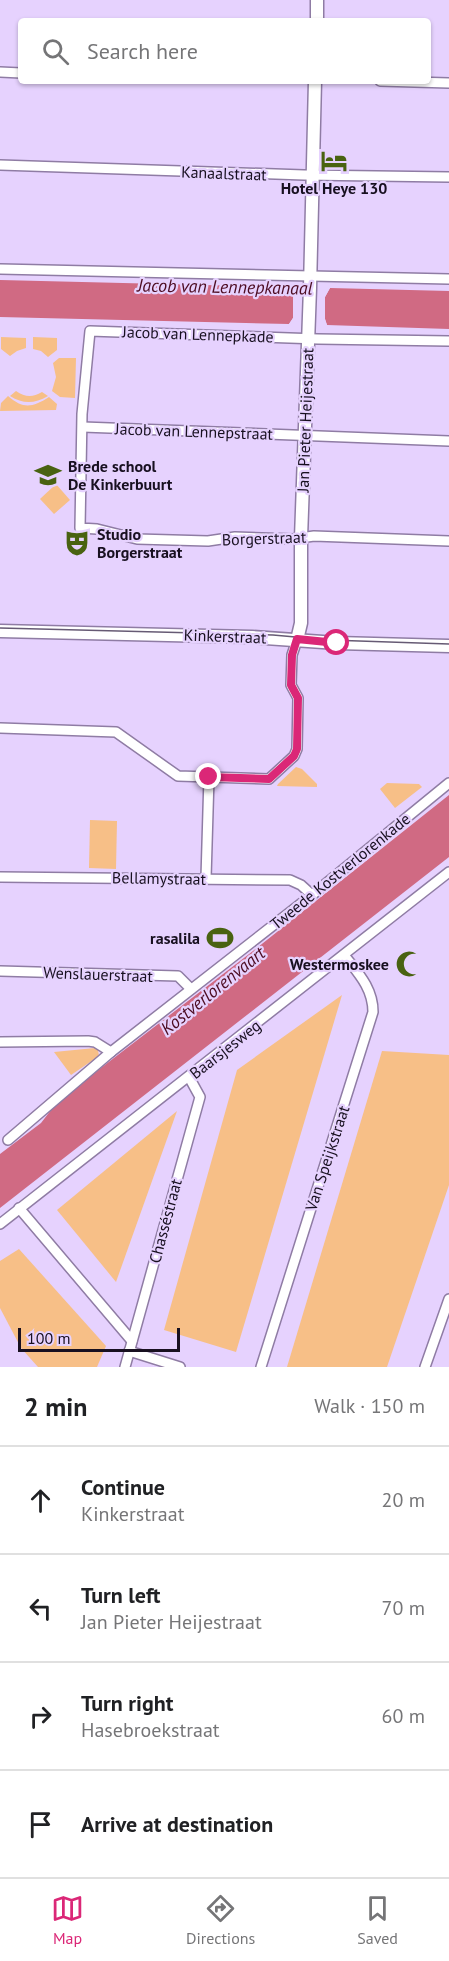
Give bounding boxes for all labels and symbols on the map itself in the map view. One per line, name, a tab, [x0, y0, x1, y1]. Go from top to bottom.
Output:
hotel icon: Hotel Heye 130	[319, 146, 349, 176]
street label: Kanaalstraat	[181, 162, 268, 185]
place label: Hotel Heye 130	[281, 178, 387, 198]
water label: Jacob van Lennepkanaal	[135, 273, 313, 300]
street label: Jacob van Lennepkade	[121, 321, 274, 347]
street label: Jan Pieter Heijestraat	[292, 347, 318, 494]
street label: Jacob van Lennepstraat	[114, 418, 274, 444]
place label: Brede school De Kinkerbuurt	[68, 456, 173, 494]
school or university icon: Brede school De Kinkerbuurt	[33, 460, 63, 490]
place label: Studio Borgerstraat	[97, 524, 183, 562]
street label: Borgerstraat	[221, 527, 307, 549]
theatre icon: Studio Borgerstraat	[62, 528, 92, 558]
street label: Kinkerstraat	[183, 625, 267, 647]
route start	[323, 629, 349, 655]
route end	[195, 763, 221, 789]
street label: Tweede Kostverlorenkade	[266, 808, 414, 934]
street label: Bellamystraat	[112, 867, 207, 889]
sports icon: rasalila	[205, 923, 235, 953]
place label: rasalila	[150, 928, 200, 948]
water label: Kostverlorenvaart	[156, 941, 271, 1040]
mosque icon: Westermoskee	[394, 949, 424, 979]
place label: Westermoskee	[290, 954, 389, 974]
street label: Wenslauerstraat	[43, 962, 154, 986]
street label: Baarsjesweg	[185, 1015, 265, 1083]
street label: Van Speijkstraat	[300, 1102, 354, 1214]
street label: Chasséstraat	[144, 1176, 186, 1265]
scale bar	[18, 1325, 180, 1352]

